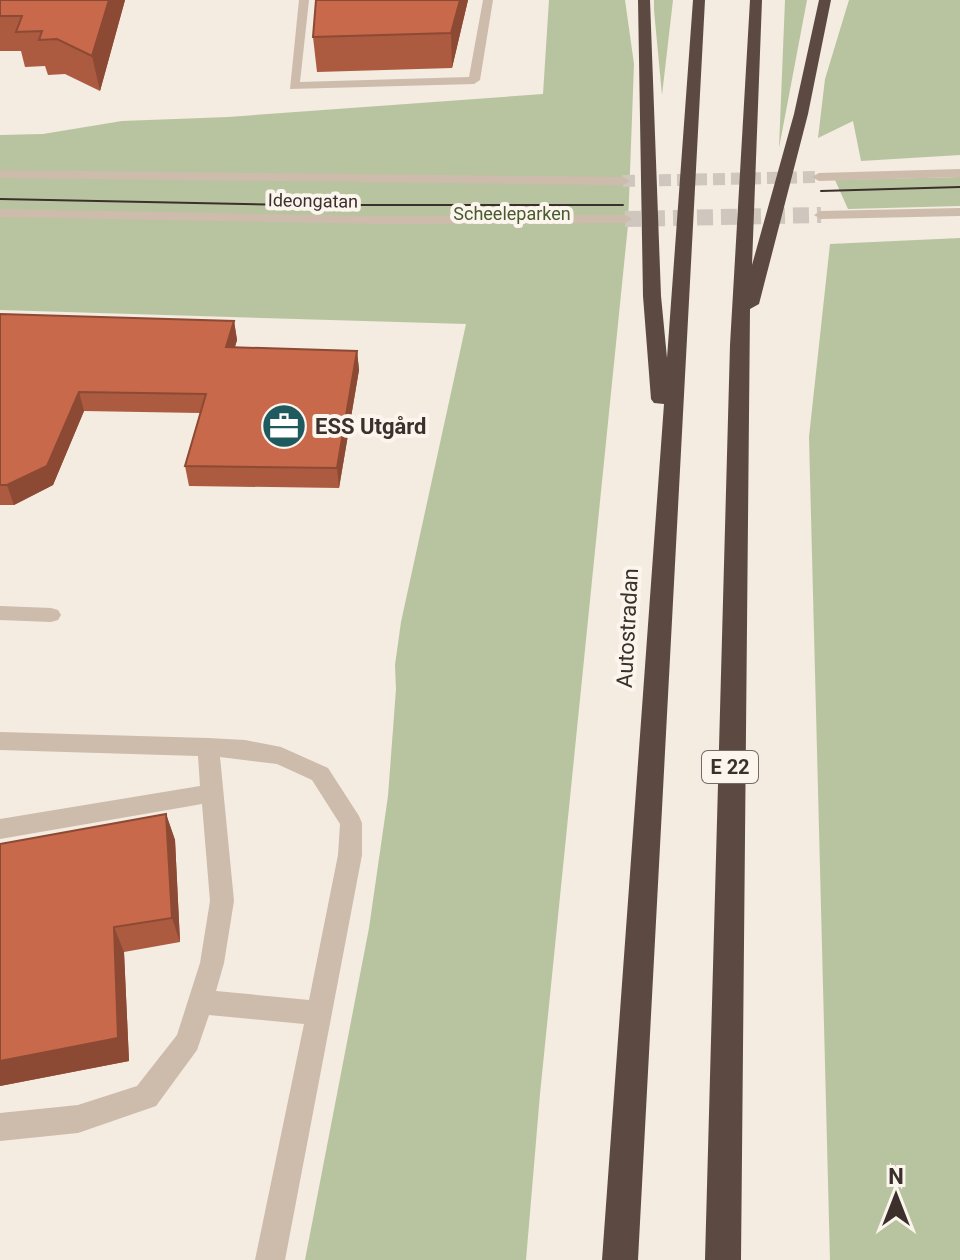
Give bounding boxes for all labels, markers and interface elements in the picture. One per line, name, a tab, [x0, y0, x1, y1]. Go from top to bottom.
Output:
street label: Ideongatan	[268, 189, 358, 212]
park label: Scheeleparken	[453, 203, 571, 224]
office icon: ESS Utgård	[260, 402, 308, 450]
place label: ESS Utgård	[315, 414, 426, 439]
street label: Autostradan	[612, 567, 643, 689]
road number: E 22	[702, 751, 758, 783]
north arrow	[856, 1156, 936, 1236]
text: N	[888, 1164, 904, 1189]

